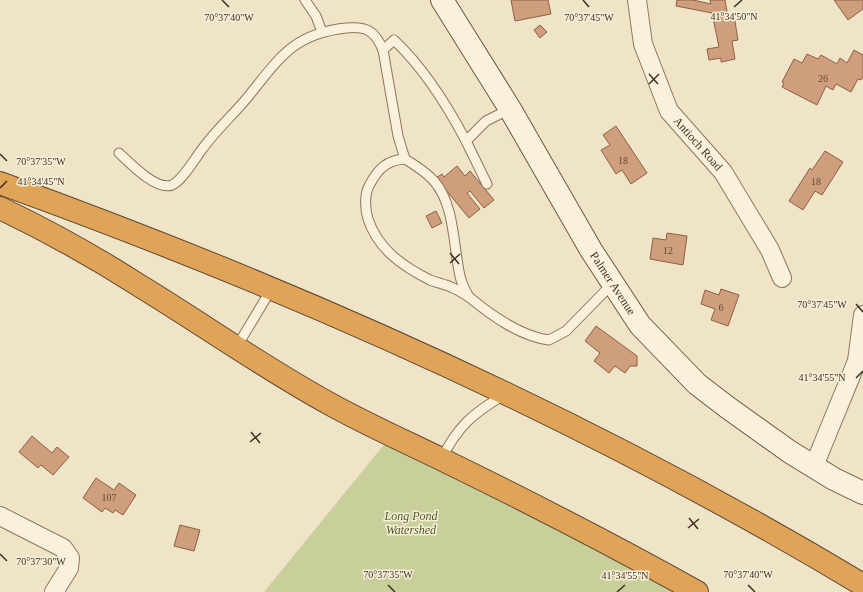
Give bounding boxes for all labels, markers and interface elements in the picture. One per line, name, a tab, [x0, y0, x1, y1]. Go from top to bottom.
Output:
text: 41°34'50"N	[710, 11, 758, 22]
text: 70°37'40"W	[204, 12, 254, 23]
text: 70°37'45"W	[564, 12, 614, 23]
house number: 26	[818, 73, 828, 84]
street label: Antioch Road	[671, 114, 725, 173]
house number: 18	[618, 155, 628, 166]
text: 70°37'35"W	[16, 156, 66, 167]
text: 41°34'45"N	[17, 176, 65, 187]
house number: 18	[811, 176, 821, 187]
house number: 12	[663, 245, 673, 256]
street label: Palmer Avenue	[587, 249, 639, 318]
text: 70°37'45"W	[797, 299, 847, 310]
house number: 6	[719, 302, 724, 313]
text: 41°34'55"N	[798, 372, 846, 383]
house number: 107	[102, 492, 117, 503]
park label: Long Pond Watershed	[383, 509, 438, 537]
text: 70°37'30"W	[16, 556, 66, 567]
text: 70°37'35"W	[363, 569, 413, 580]
text: 70°37'40"W	[723, 569, 773, 580]
text: 41°34'55"N	[601, 570, 649, 581]

